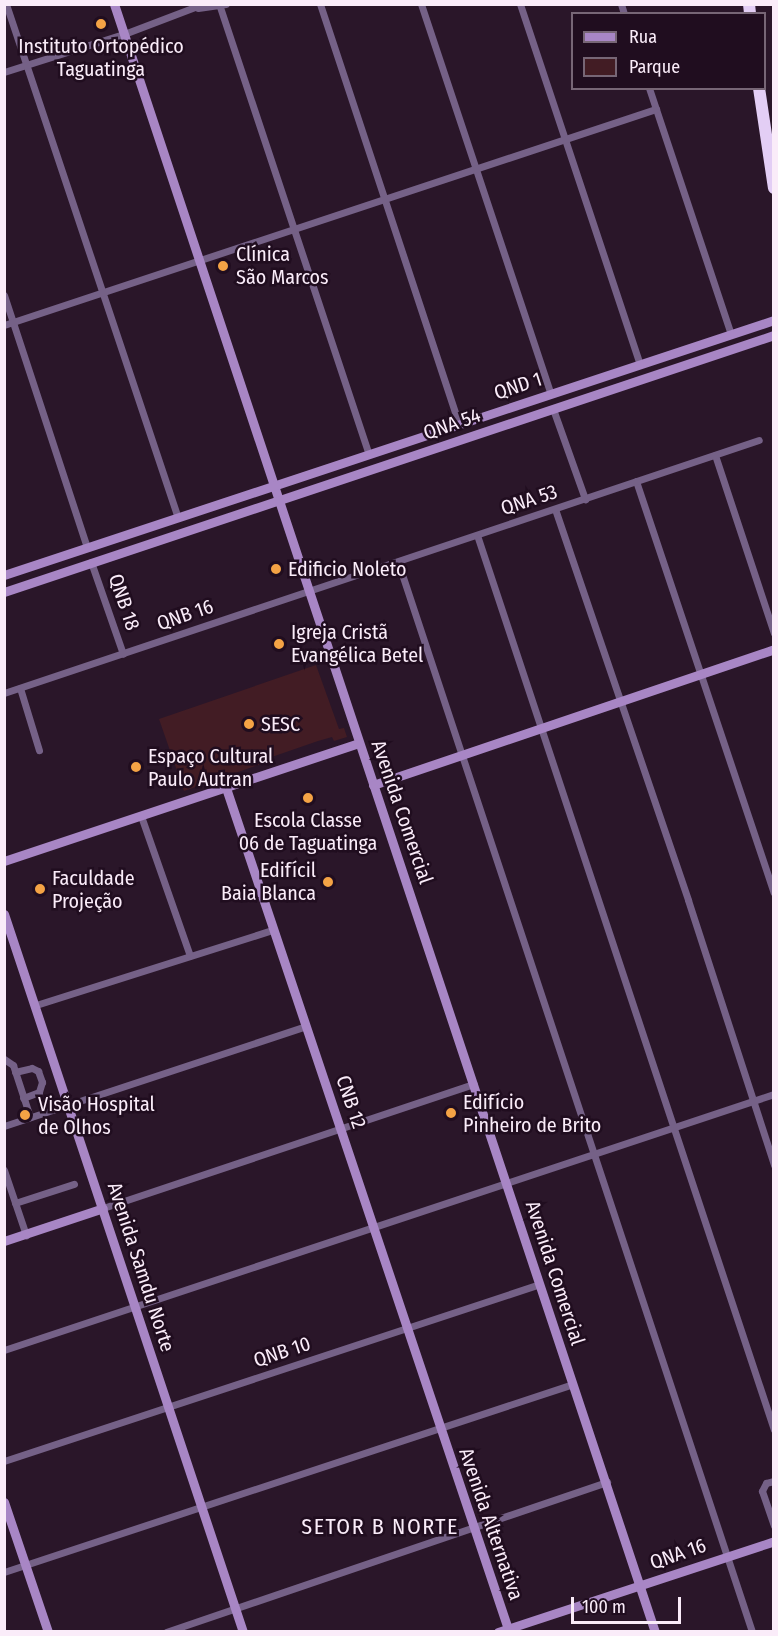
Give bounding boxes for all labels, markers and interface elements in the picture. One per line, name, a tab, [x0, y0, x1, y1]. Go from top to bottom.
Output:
legend	[571, 12, 766, 90]
marker: Instituto Ortopédico Taguatinga	[92, 15, 110, 33]
text: Rua	[629, 26, 657, 48]
place label: Instituto Ortopédico Taguatinga	[18, 35, 184, 82]
text: Parque	[629, 56, 680, 78]
place label: Clínica São Marcos	[236, 243, 329, 290]
marker: Clínica São Marcos	[214, 257, 232, 275]
street label: QND 1	[491, 367, 545, 405]
street label: QNA 54	[420, 403, 484, 445]
street label: QNA 53	[498, 480, 560, 520]
place label: Edificio Noleto	[288, 557, 406, 581]
marker: Edificio Noleto	[269, 562, 283, 576]
street label: QNB 18	[103, 571, 145, 633]
street label: QNB 16	[154, 594, 216, 636]
place label: Igreja Cristã Evangélica Betel	[291, 620, 423, 667]
marker: Igreja Cristã Evangélica Betel	[272, 637, 286, 651]
place label: SESC	[261, 712, 300, 736]
marker: SESC	[242, 717, 256, 731]
street label: Avenida Comercial	[366, 737, 438, 887]
place label: Espaço Cultural Paulo Autran	[148, 744, 273, 791]
marker: Espaço Cultural Paulo Autran	[129, 760, 143, 774]
marker: Escola Classe 06 de Taguatinga	[301, 791, 315, 805]
place label: Escola Classe 06 de Taguatinga	[239, 808, 377, 855]
place label: Edifícil Baia Blanca	[221, 858, 316, 905]
place label: Faculdade Projeção	[52, 866, 135, 913]
marker: Edifícil Baia Blanca	[321, 875, 335, 889]
marker: Faculdade Projeção	[33, 882, 47, 896]
street label: CNB 12	[331, 1072, 371, 1132]
place label: Edifício Pinheiro de Brito	[463, 1090, 601, 1137]
place label: Visão Hospital de Olhos	[38, 1092, 155, 1139]
marker: Visão Hospital de Olhos	[16, 1106, 34, 1124]
marker: Edifício Pinheiro de Brito	[444, 1106, 458, 1120]
street label: Avenida Samdu Norte	[102, 1179, 180, 1355]
street label: Avenida Comercial	[520, 1198, 590, 1348]
street label: QNB 10	[250, 1332, 314, 1372]
street label: Avenida Alternativa	[454, 1445, 528, 1603]
district label: SETOR B NORTE	[301, 1514, 459, 1540]
street label: QNA 16	[647, 1533, 709, 1575]
scale bar	[574, 1585, 684, 1623]
text: 100 m	[582, 1596, 626, 1618]

